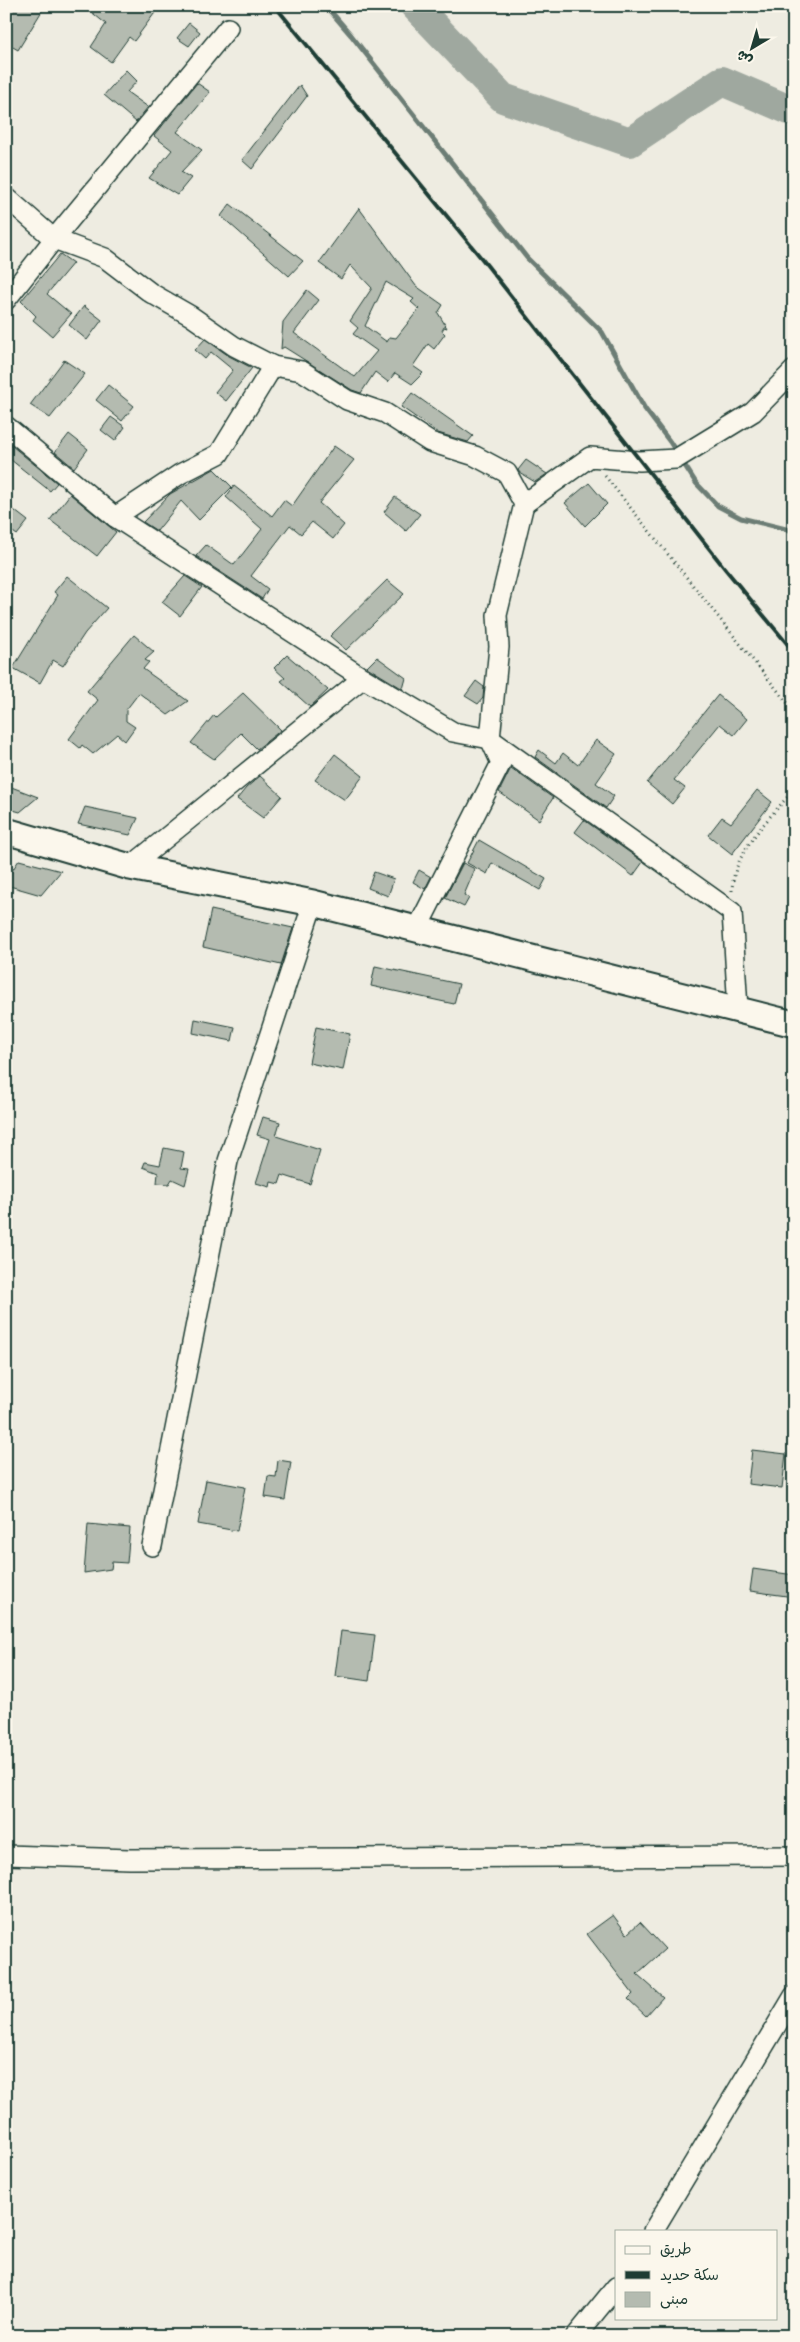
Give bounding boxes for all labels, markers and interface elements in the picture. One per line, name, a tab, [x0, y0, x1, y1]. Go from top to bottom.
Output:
north arrow	[728, 22, 778, 72]
text: ش	[733, 46, 756, 69]
legend	[615, 2230, 778, 2320]
text: طريق	[660, 2240, 692, 2259]
text: سكة حديد	[660, 2266, 719, 2285]
text: مبنى	[660, 2290, 688, 2309]

